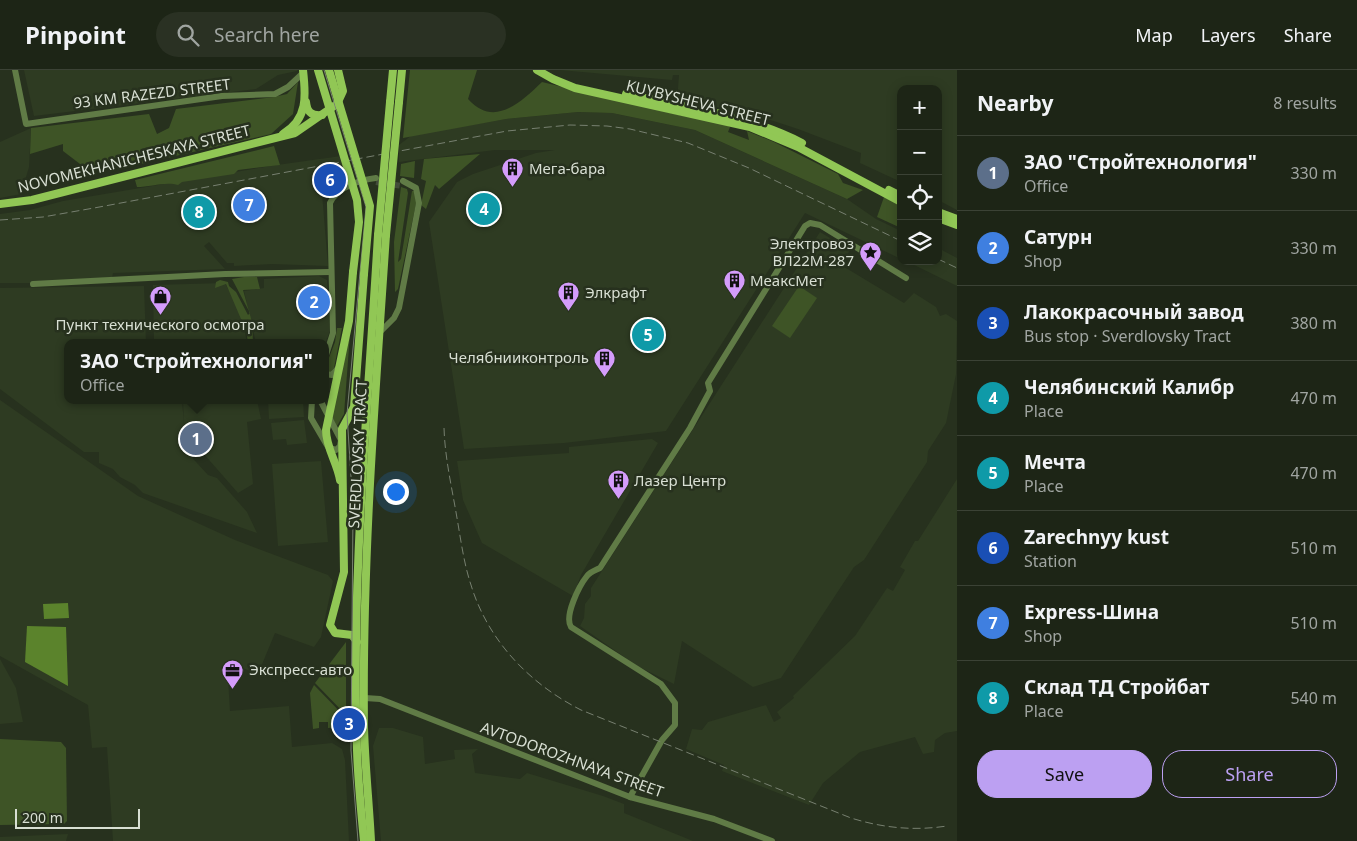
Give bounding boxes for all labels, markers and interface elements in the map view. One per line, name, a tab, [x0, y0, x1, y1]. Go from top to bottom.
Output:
search box	[156, 12, 506, 57]
text: Pinpoint	[25, 18, 126, 51]
icon: search	[174, 21, 202, 49]
text: Search here	[214, 22, 320, 48]
text: Map	[1135, 23, 1173, 47]
text: Layers	[1201, 23, 1256, 47]
text: Share	[1284, 23, 1332, 47]
street label: 93 KM RAZEZD STREET	[72, 73, 232, 113]
street label: KUYBYSHEVA STREET	[624, 74, 773, 130]
map controls	[897, 85, 942, 265]
button: +	[897, 85, 942, 130]
text: Nearby	[977, 89, 1053, 117]
text: 8 results	[1273, 92, 1337, 114]
street label: NOVOMEKHANICHESKAYA STREET	[15, 119, 253, 197]
button: −	[897, 130, 942, 175]
text: ЗАО "Стройтехнология"	[1024, 149, 1257, 175]
building icon: Мега-бара	[501, 157, 525, 188]
place label: Мега-бара	[529, 158, 605, 178]
pin: 6	[314, 161, 346, 199]
text: 1	[988, 162, 998, 184]
text: 330 m	[1290, 162, 1337, 184]
button: locate	[897, 175, 942, 220]
text: Office	[1024, 175, 1068, 197]
pin: 7	[233, 186, 265, 224]
pin: 4	[468, 190, 500, 228]
pin: 8	[183, 193, 215, 231]
button: layers	[897, 220, 942, 265]
text: Сатурн	[1024, 224, 1092, 250]
place label: Электровоз ВЛ22М-287	[770, 233, 854, 270]
text: 2	[988, 237, 998, 259]
text: 330 m	[1290, 237, 1337, 259]
place icon: Электровоз ВЛ22М-287	[858, 241, 882, 272]
text: Shop	[1024, 250, 1062, 272]
building icon: МеаксМет	[722, 269, 746, 300]
place label: МеаксМет	[750, 270, 824, 290]
building icon: Элкрафт	[557, 281, 581, 312]
place label: Элкрафт	[585, 282, 647, 302]
pin: 2	[298, 283, 330, 321]
shop icon: Пункт технического осмотра	[148, 284, 172, 315]
text: Лакокрасочный завод	[1024, 299, 1244, 325]
text: 3	[988, 312, 998, 334]
text: 380 m	[1290, 312, 1337, 334]
place label: Пункт технического осмотра	[56, 314, 264, 334]
pin: 5	[632, 316, 664, 354]
text: Bus stop · Sverdlovsky Tract	[1024, 325, 1231, 347]
popup	[64, 339, 329, 404]
building icon: Челябнииконтроль	[593, 346, 617, 377]
place label: Челябнииконтроль	[449, 347, 589, 367]
text: ЗАО "Стройтехнология"	[80, 348, 313, 374]
text: Office	[80, 374, 124, 396]
text: Челябинский Калибр	[1024, 374, 1234, 400]
street label: SVERDLOVSKY TRACT	[343, 379, 371, 529]
text: 4	[988, 387, 998, 409]
text: 470 m	[1290, 387, 1337, 409]
text: Place	[1024, 400, 1064, 422]
pin: 1	[180, 420, 212, 458]
text: Мечта	[1024, 449, 1086, 475]
text: 5	[988, 462, 998, 484]
text: 470 m	[1290, 462, 1337, 484]
building icon: Лазер Центр	[606, 469, 630, 500]
place label: Лазер Центр	[634, 470, 726, 490]
text: Place	[1024, 475, 1064, 497]
your location	[383, 479, 409, 505]
text: Zarechnyy kust	[1024, 524, 1169, 550]
text: 6	[988, 537, 998, 559]
text: 510 m	[1290, 537, 1337, 559]
text: Station	[1024, 550, 1077, 572]
text: Express-Шина	[1024, 599, 1159, 625]
text: 7	[988, 612, 998, 634]
text: 510 m	[1290, 612, 1337, 634]
text: Shop	[1024, 625, 1062, 647]
office icon: Экспресс-авто	[221, 658, 245, 689]
place label: Экспресс-авто	[249, 659, 352, 679]
text: Склад ТД Стройбат	[1024, 674, 1209, 700]
text: 8	[988, 687, 998, 709]
text: 540 m	[1290, 687, 1337, 709]
text: Place	[1024, 700, 1064, 722]
pin: 3	[333, 705, 365, 743]
street label: AVTODOROZHNAYA STREET	[478, 717, 667, 802]
button: Save	[977, 750, 1152, 798]
button: Share	[1162, 750, 1337, 798]
scale bar	[15, 806, 140, 829]
text: 200 m	[22, 808, 63, 827]

